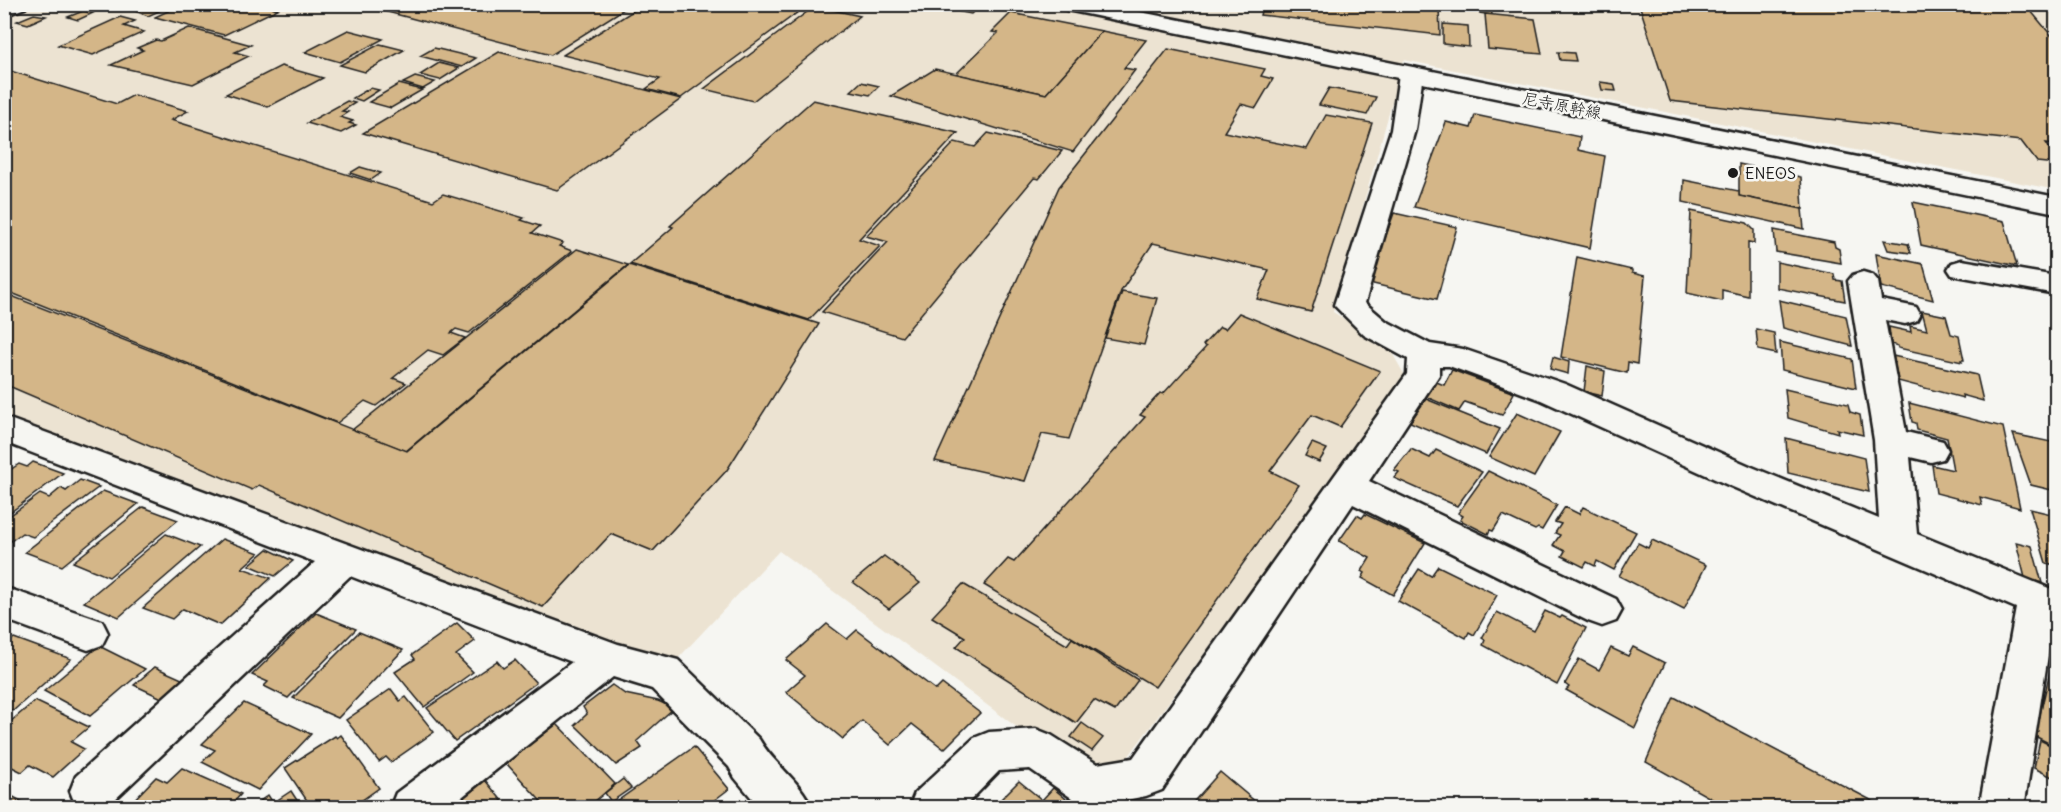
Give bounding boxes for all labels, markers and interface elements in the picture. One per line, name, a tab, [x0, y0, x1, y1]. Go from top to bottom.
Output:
street label: 尼寺原幹線	[1521, 88, 1603, 122]
place label: ENEOS	[1745, 163, 1796, 183]
marker: ENEOS	[1726, 166, 1740, 180]

